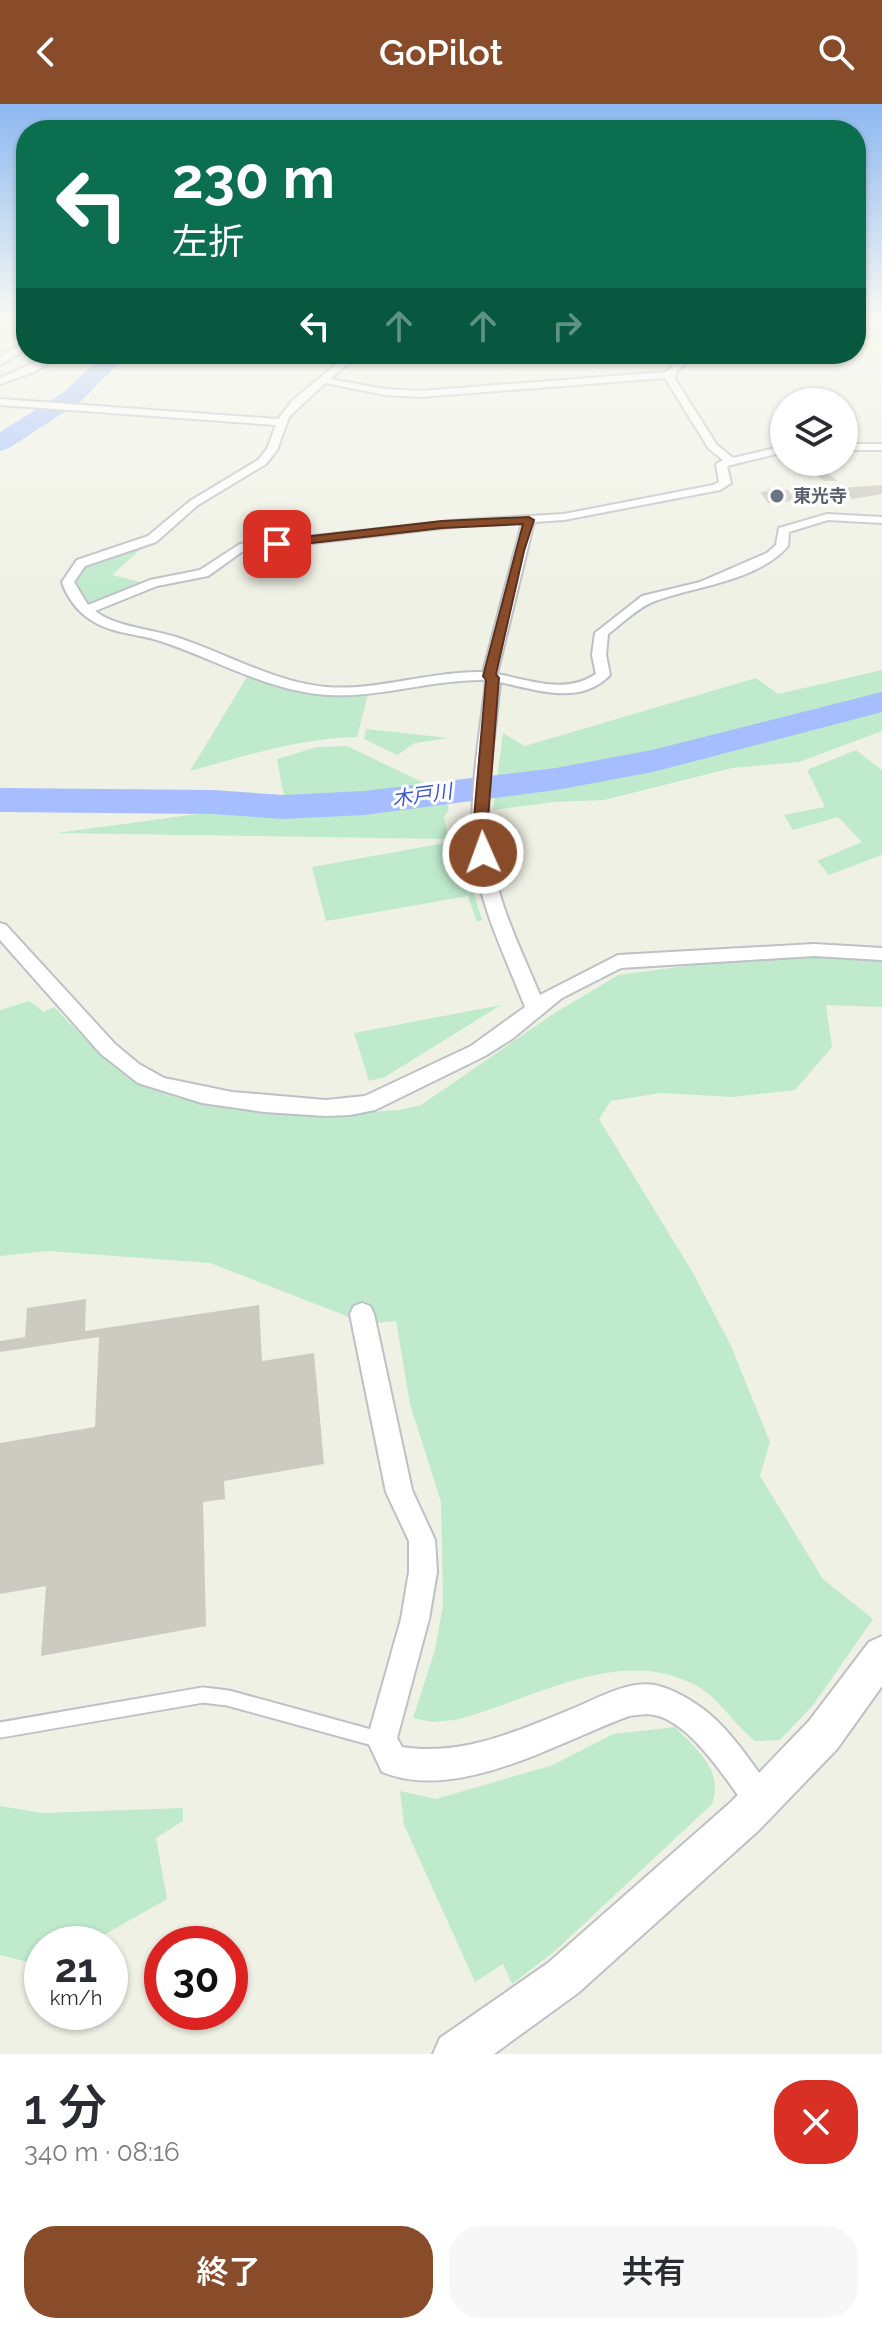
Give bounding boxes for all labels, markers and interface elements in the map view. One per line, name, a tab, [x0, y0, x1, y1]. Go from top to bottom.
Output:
icon: back	[24, 30, 68, 74]
icon: search	[814, 30, 858, 74]
text: GoPilot	[379, 31, 503, 73]
text: 230 m	[172, 145, 335, 211]
icon: left	[40, 152, 144, 256]
text: 左折	[172, 220, 244, 262]
icon: left	[293, 304, 337, 348]
icon: ahead	[377, 304, 421, 348]
icon: ahead	[461, 304, 505, 348]
icon: right	[545, 304, 589, 348]
map controls	[770, 388, 858, 476]
button: layers	[770, 388, 858, 476]
place label: 東光寺	[793, 485, 847, 506]
marker: 東光寺	[768, 487, 786, 505]
pin	[243, 510, 311, 578]
icon: arrive	[255, 522, 299, 566]
water label: 木戸川	[391, 779, 455, 811]
position arrow	[441, 811, 525, 895]
speed limit sign: 30	[144, 1926, 248, 2030]
text: 21	[55, 1944, 97, 1991]
text: km/h	[50, 1986, 102, 2010]
text: 1 分	[24, 2079, 106, 2135]
button: close	[774, 2080, 858, 2164]
text: 340 m · 08:16	[24, 2137, 180, 2167]
button: 終了	[24, 2226, 433, 2318]
button: 共有	[449, 2226, 858, 2318]

